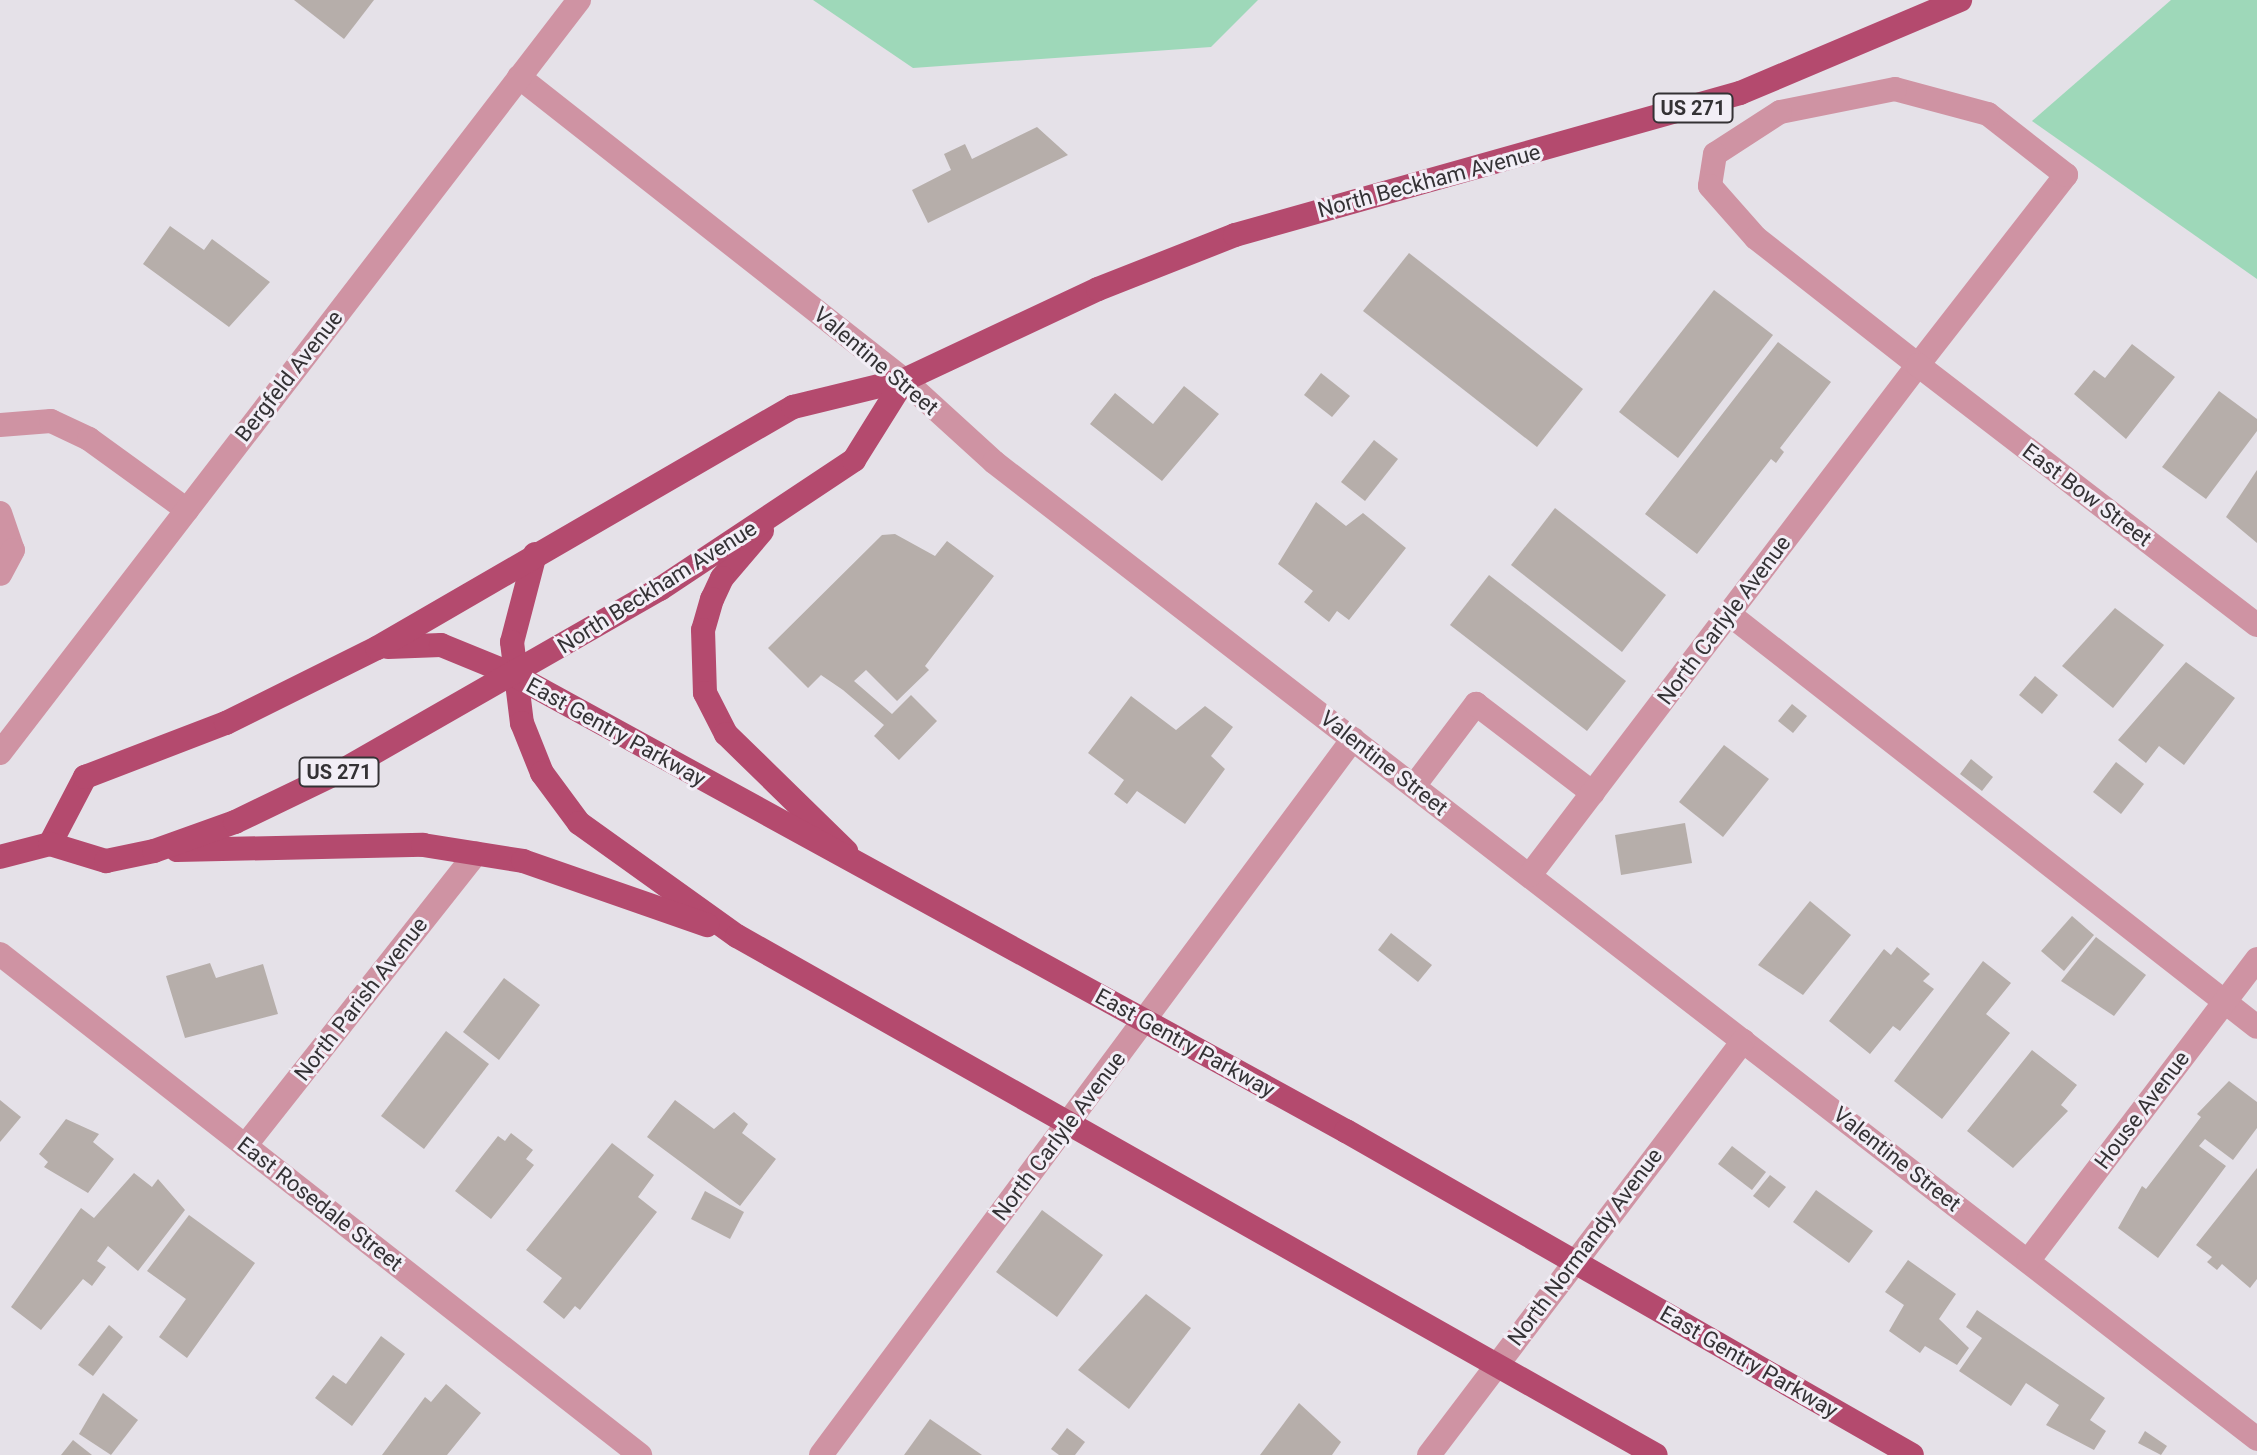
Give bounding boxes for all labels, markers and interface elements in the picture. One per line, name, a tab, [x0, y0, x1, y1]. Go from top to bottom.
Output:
road number: US 271	[1651, 92, 1735, 124]
street label: North Beckham Avenue	[1315, 139, 1543, 223]
street label: Valentine Street	[808, 301, 944, 421]
street label: Bergfeld Avenue	[230, 305, 348, 447]
street label: East Bow Street	[2017, 438, 2157, 552]
street label: North Beckham Avenue	[553, 515, 761, 659]
street label: North Carlyle Avenue	[1652, 530, 1796, 710]
street label: East Gentry Parkway	[522, 672, 710, 792]
street label: Valentine Street	[1315, 705, 1453, 821]
road number: US 271	[297, 756, 381, 788]
street label: North Parish Avenue	[289, 912, 433, 1086]
street label: East Gentry Parkway	[1091, 983, 1279, 1103]
street label: North Carlyle Avenue	[987, 1046, 1131, 1226]
street label: House Avenue	[2089, 1046, 2195, 1174]
street label: Valentine Street	[1828, 1101, 1966, 1217]
street label: East Rosedale Street	[232, 1131, 408, 1277]
street label: North Normandy Avenue	[1502, 1143, 1668, 1351]
street label: East Gentry Parkway	[1655, 1300, 1843, 1424]

